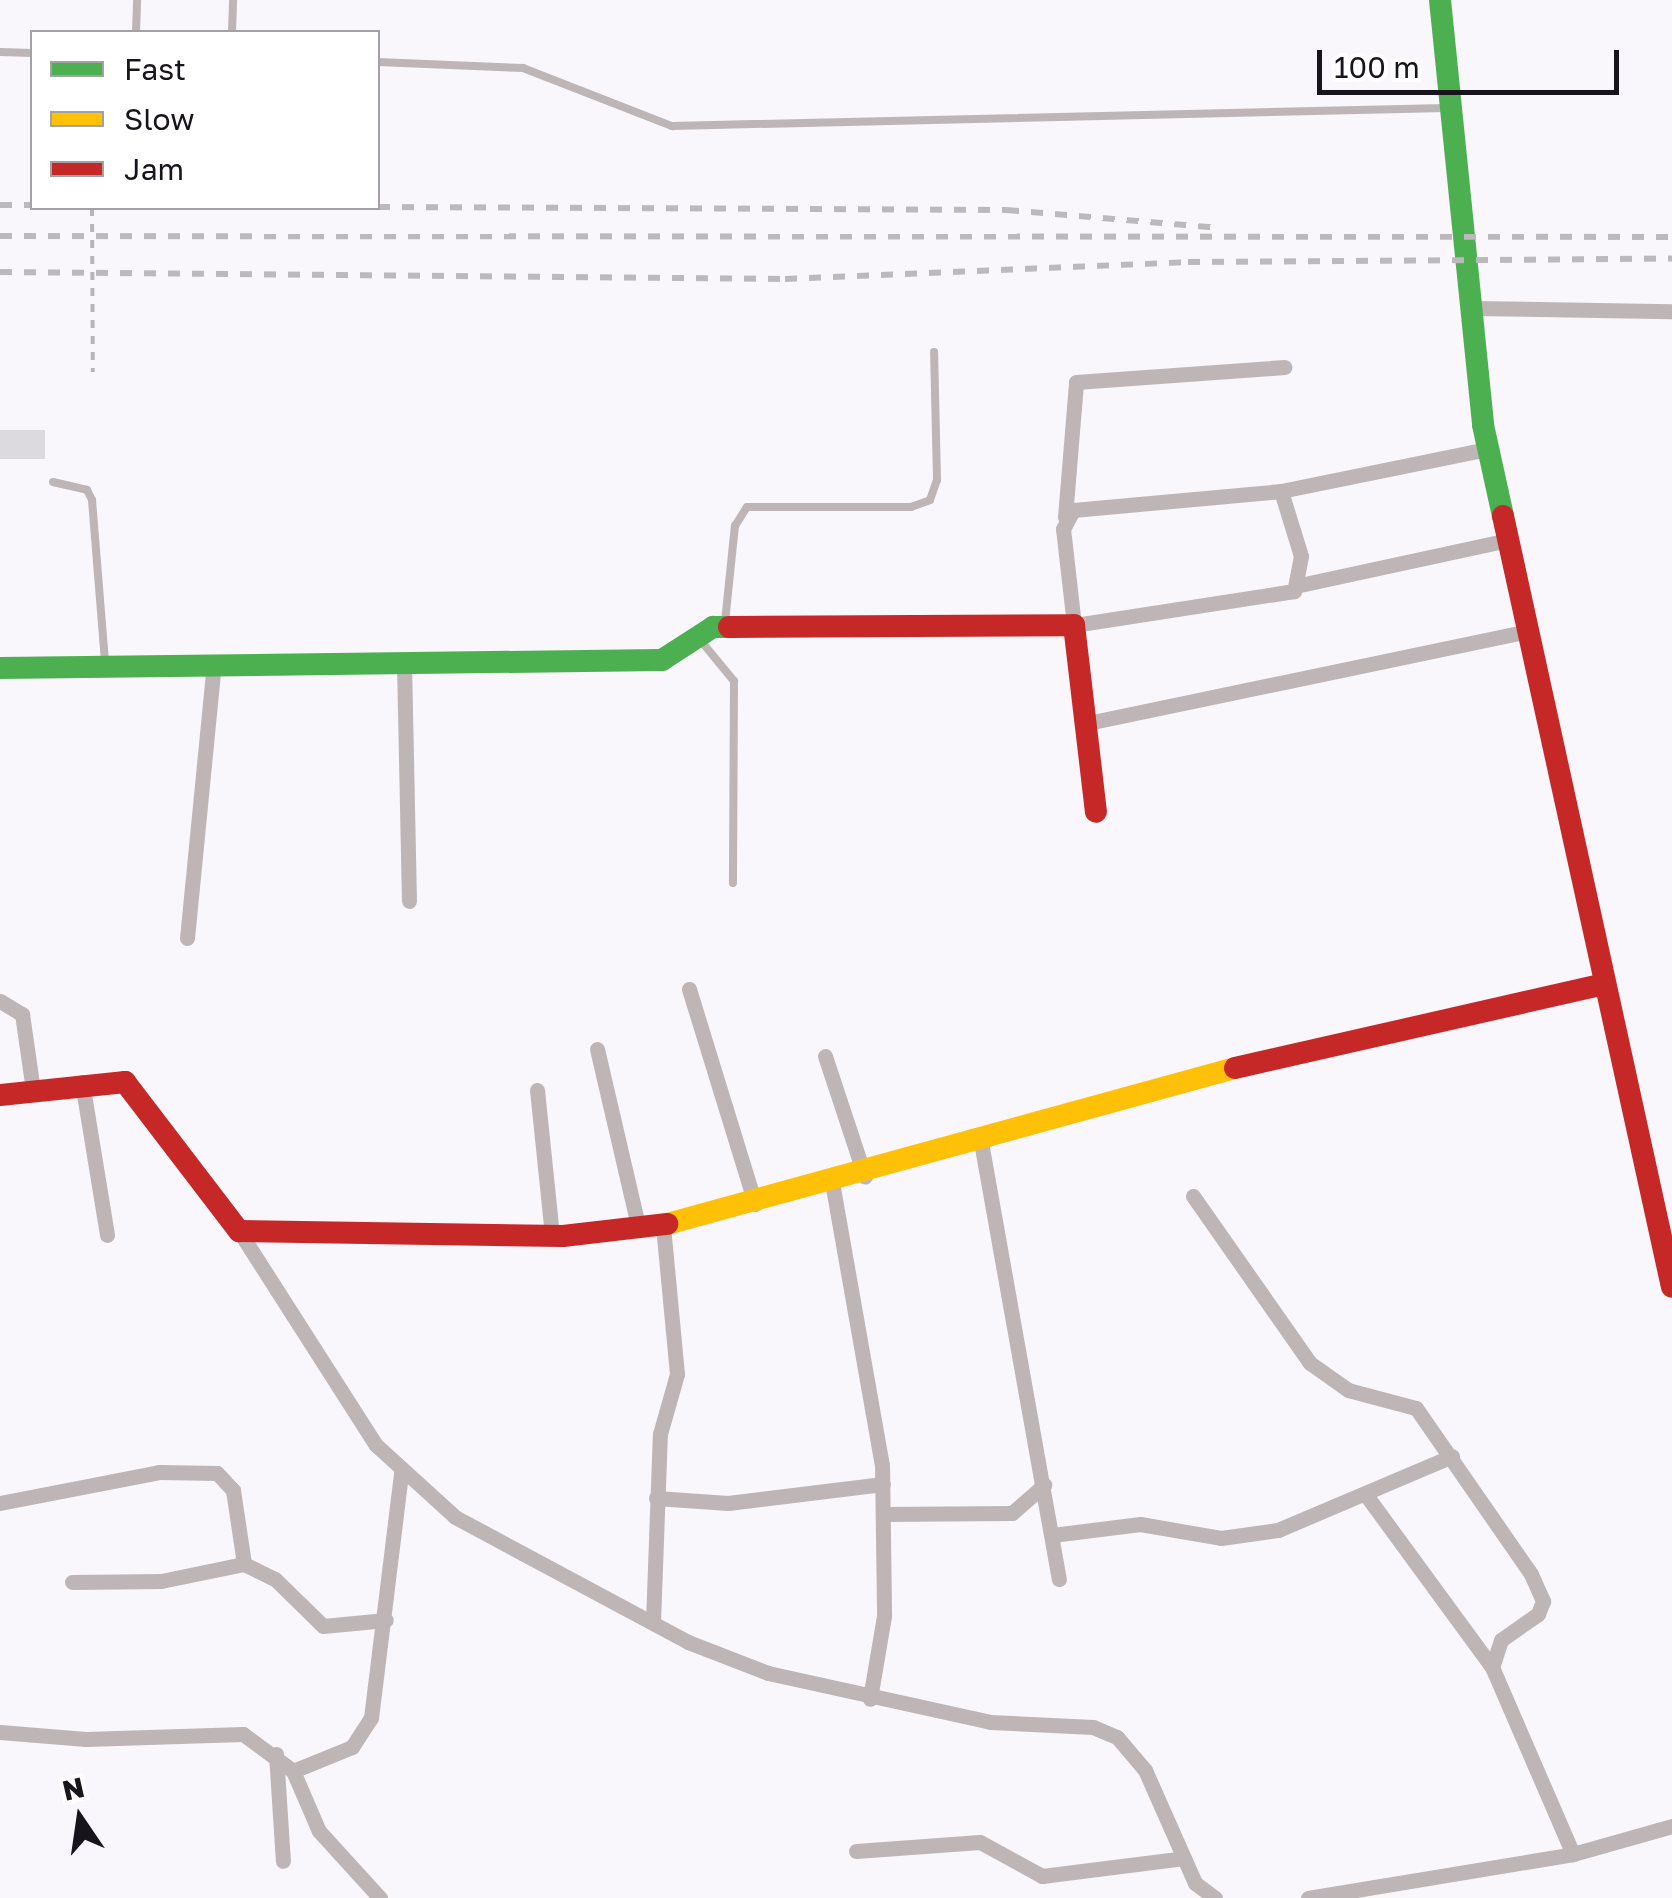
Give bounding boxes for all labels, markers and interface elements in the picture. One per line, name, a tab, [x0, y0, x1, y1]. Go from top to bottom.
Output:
legend	[30, 30, 380, 210]
scale bar	[1322, 30, 1624, 92]
text: 100 m	[1334, 49, 1420, 85]
text: Fast	[124, 51, 186, 87]
text: Slow	[124, 101, 195, 137]
text: Jam	[124, 151, 184, 187]
north arrow	[30, 1768, 130, 1868]
text: N	[59, 1770, 87, 1807]

